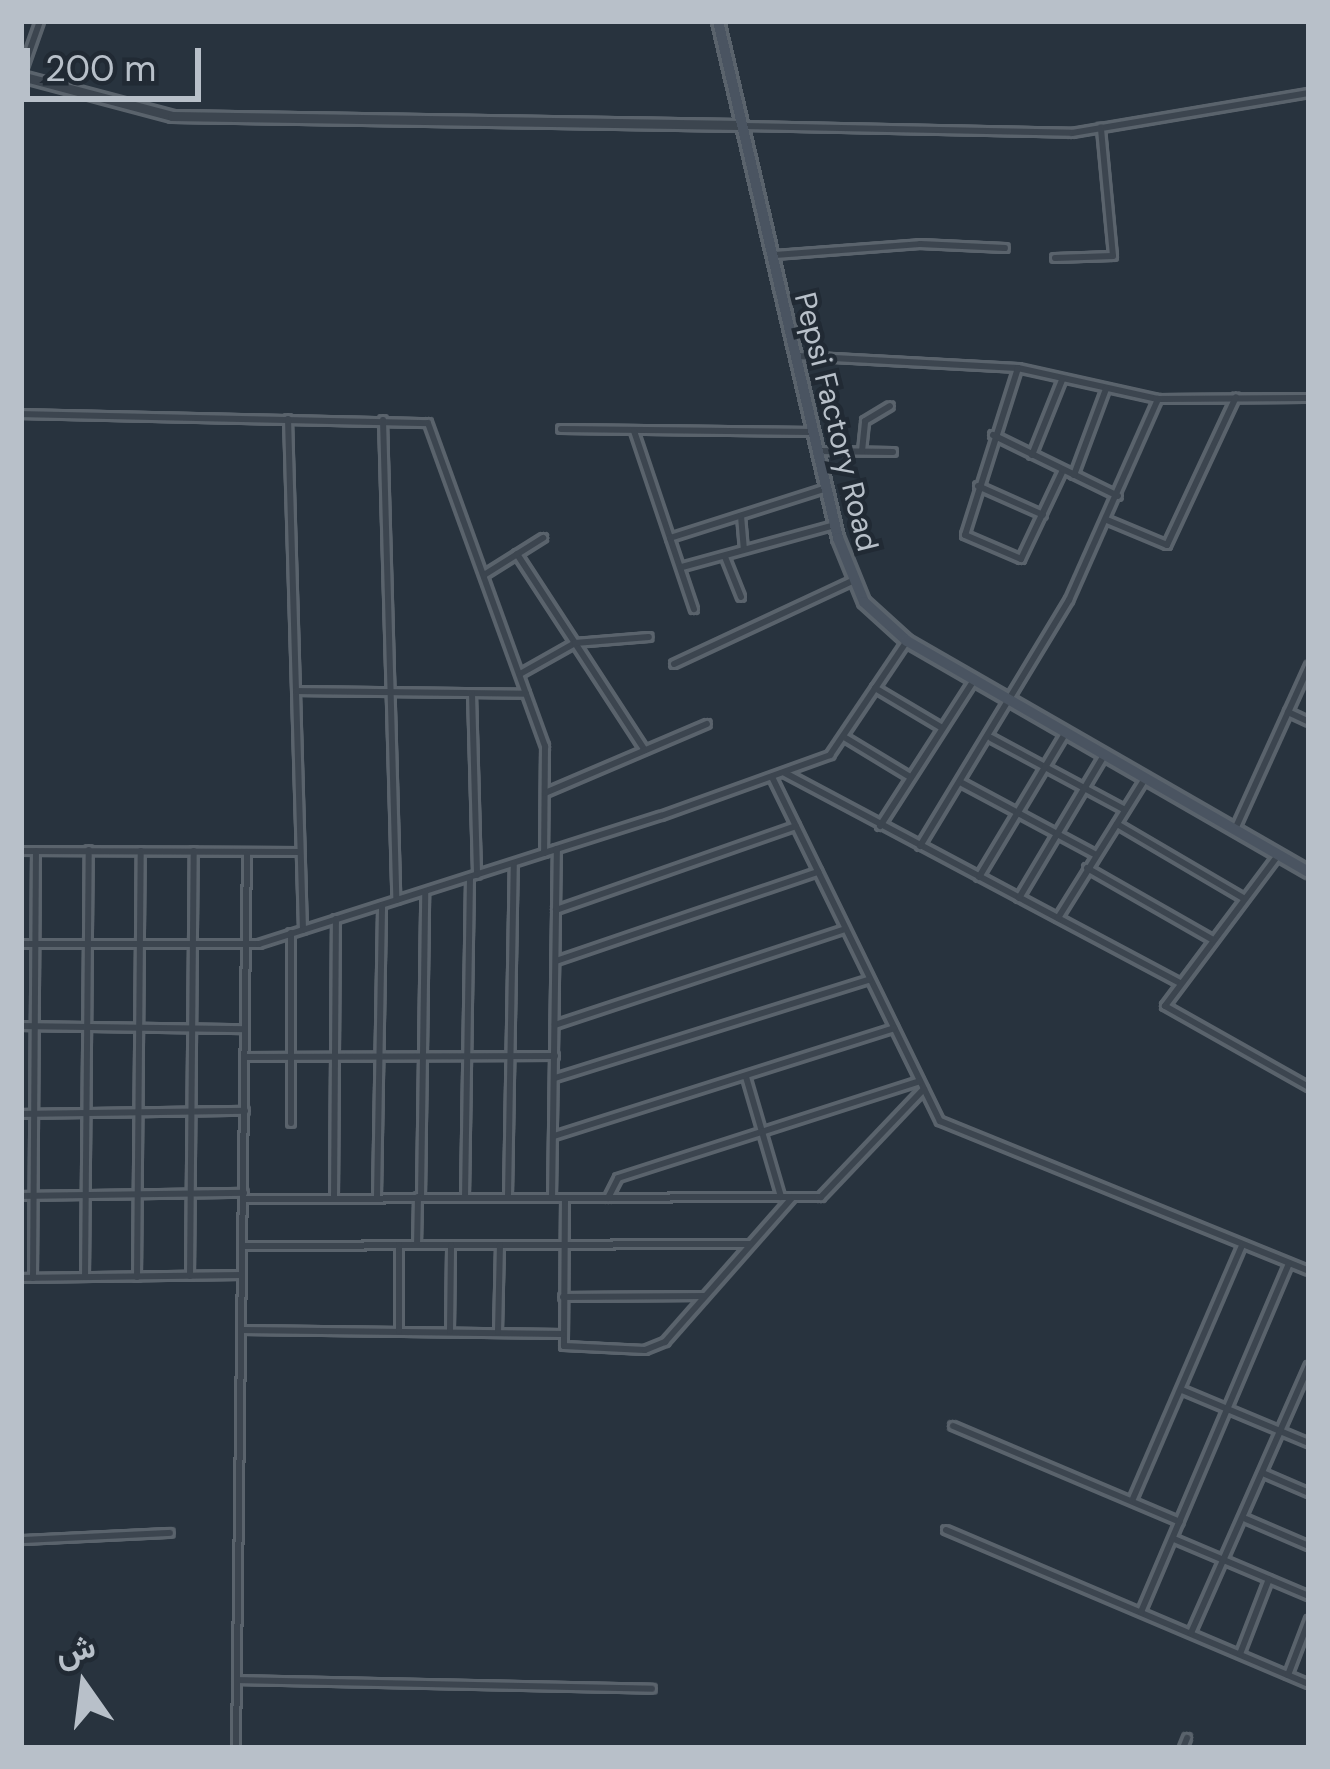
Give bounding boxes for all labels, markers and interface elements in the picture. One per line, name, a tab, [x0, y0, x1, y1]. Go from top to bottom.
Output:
scale bar	[30, 24, 207, 98]
text: 200 m	[45, 45, 156, 92]
street label: Pepsi Factory Road	[786, 289, 886, 555]
text: ش	[51, 1624, 100, 1675]
north arrow	[24, 1625, 144, 1745]

